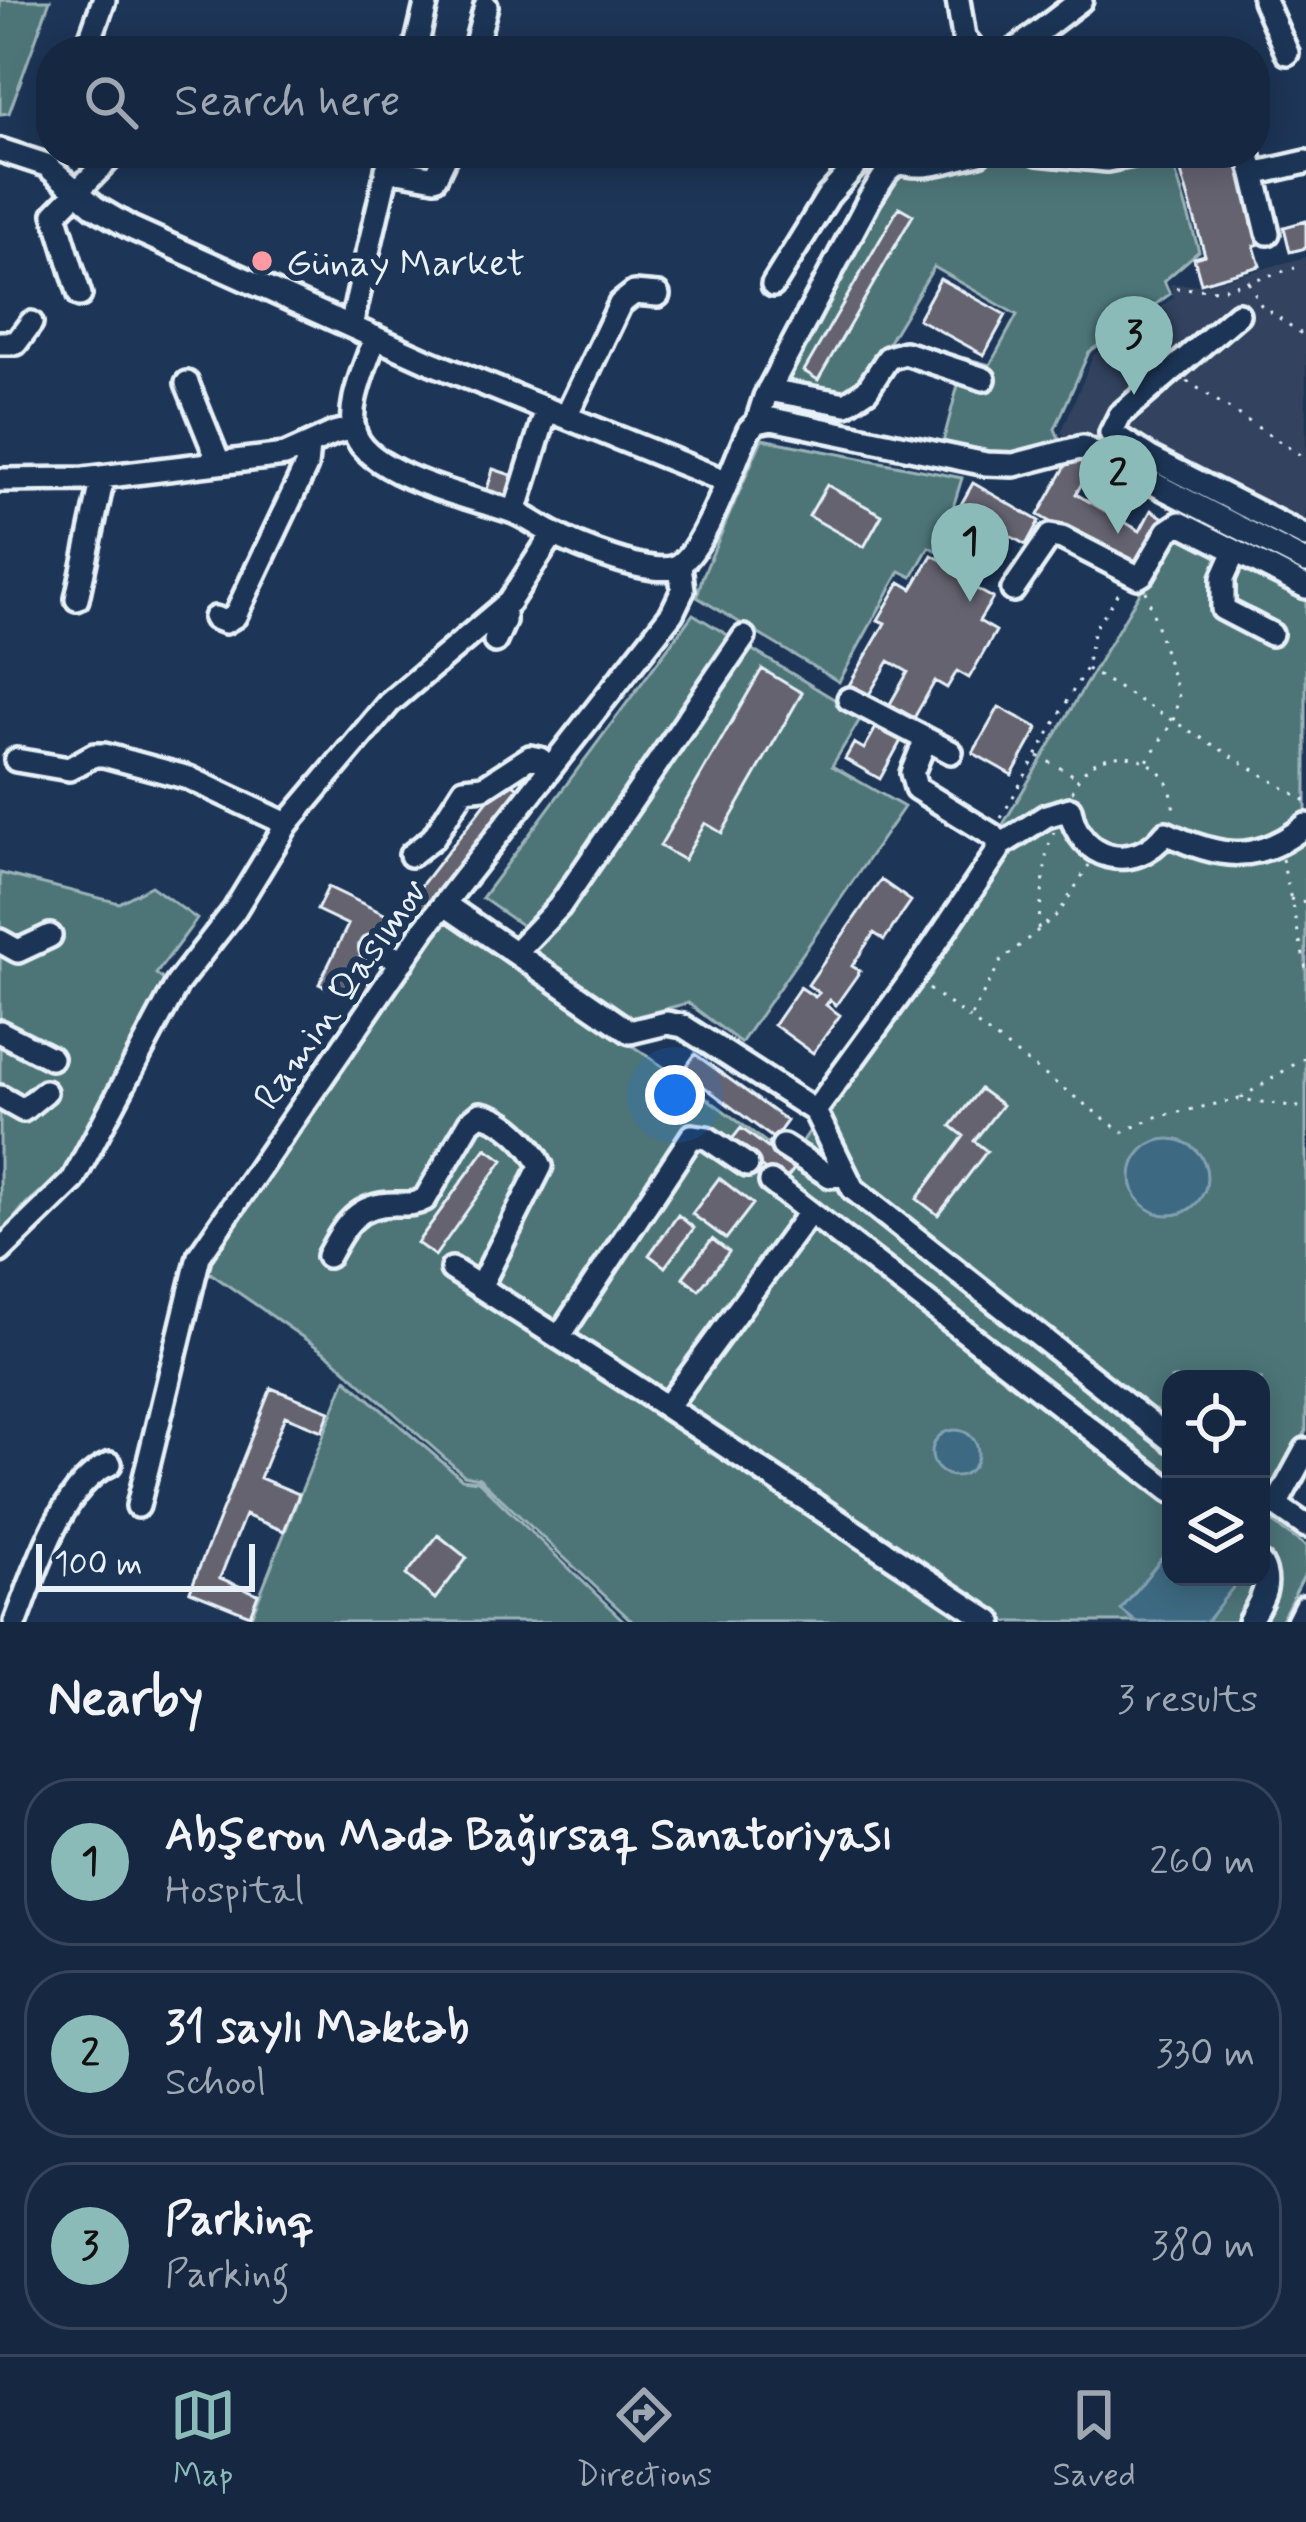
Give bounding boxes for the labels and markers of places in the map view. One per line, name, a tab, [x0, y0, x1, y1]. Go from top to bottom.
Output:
place label: Günay Market	[286, 239, 525, 290]
marker: Günay Market	[249, 248, 275, 274]
pin: 3	[1095, 296, 1173, 395]
pin: 2	[1079, 435, 1157, 534]
pin: 1	[931, 503, 1009, 602]

